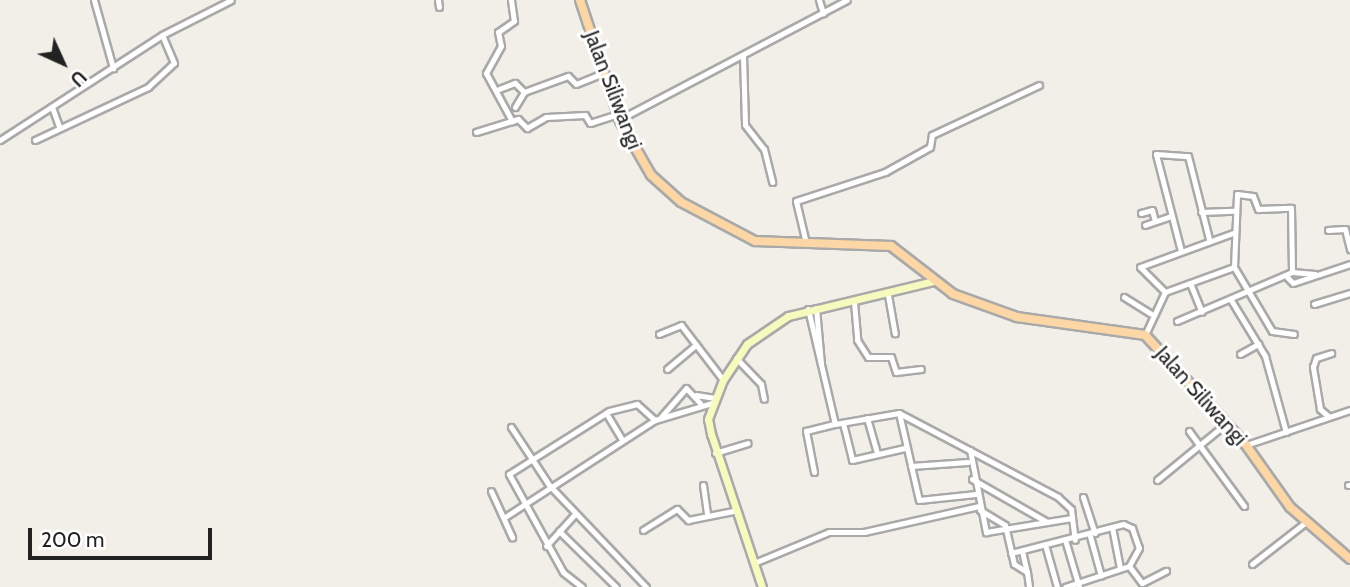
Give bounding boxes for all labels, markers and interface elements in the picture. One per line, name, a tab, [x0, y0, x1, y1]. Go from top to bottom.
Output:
street label: Jalan Siliwangi	[579, 27, 647, 153]
north arrow	[28, 28, 98, 98]
text: U	[65, 65, 91, 91]
street label: Jalan Siliwangi	[1150, 341, 1252, 451]
scale bar	[32, 514, 215, 558]
text: 200 m	[41, 527, 104, 552]

